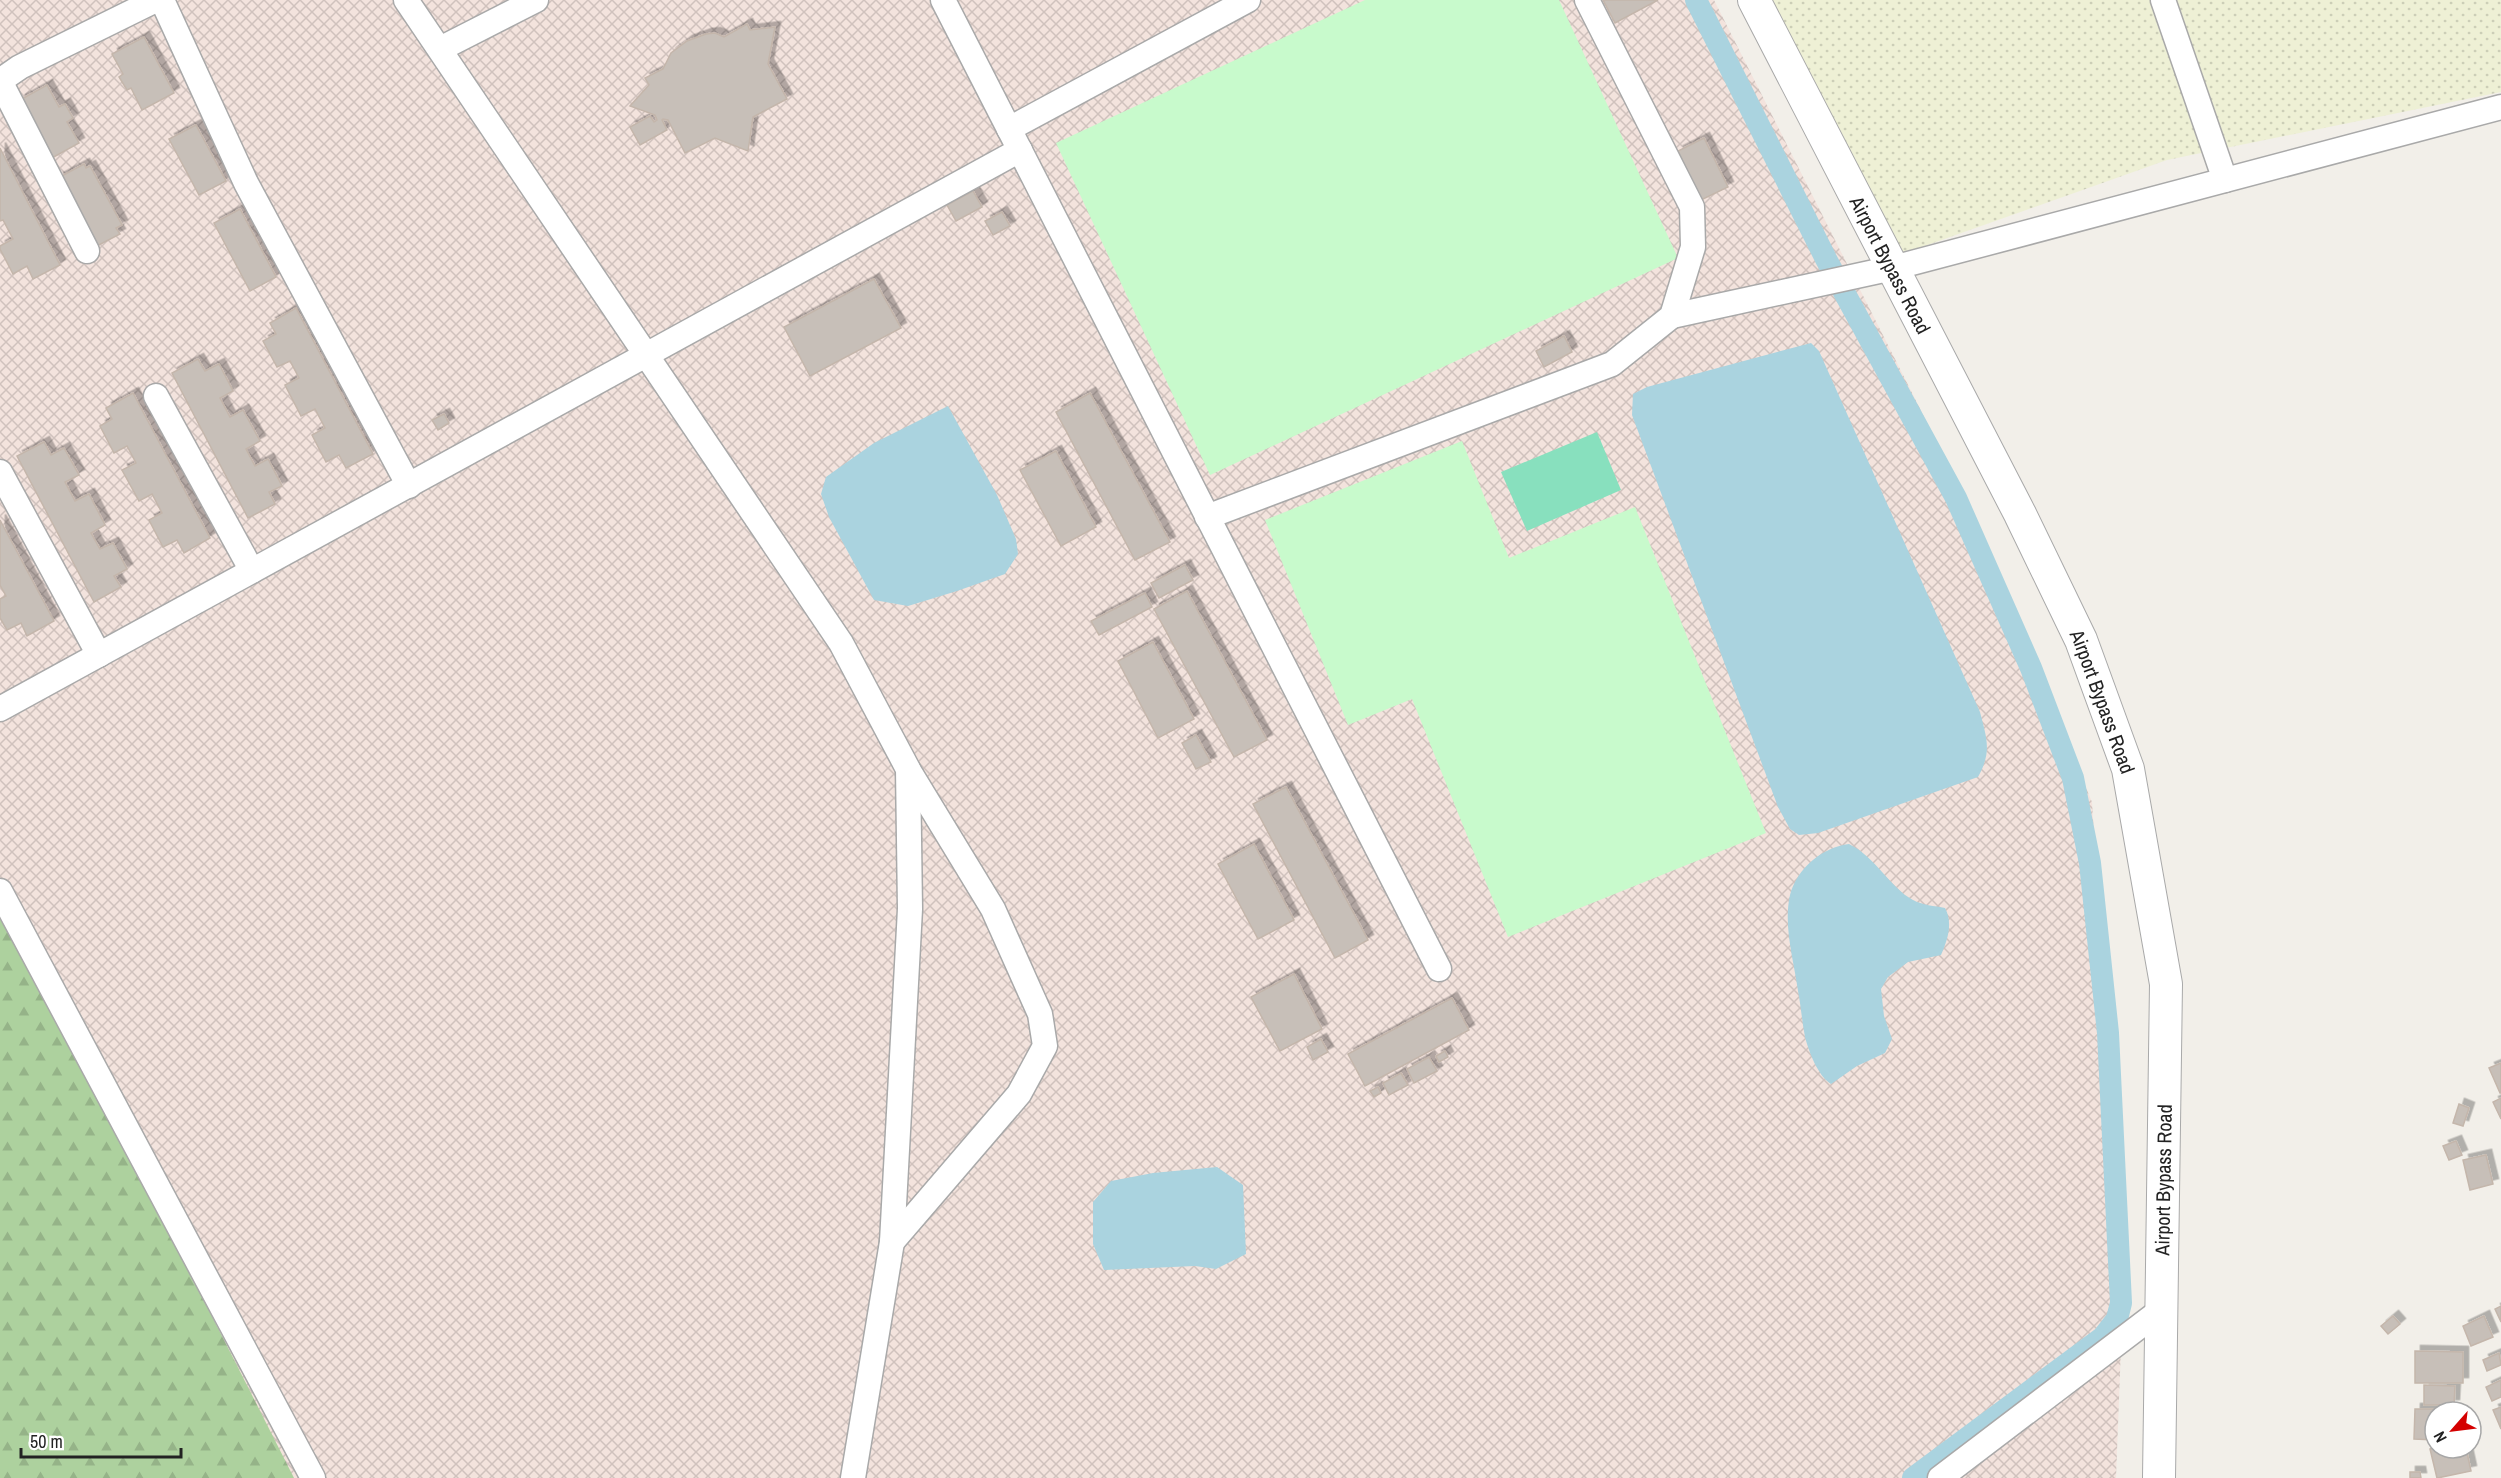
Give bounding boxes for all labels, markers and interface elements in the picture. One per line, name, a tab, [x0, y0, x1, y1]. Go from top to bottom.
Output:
street label: Airport Bypass Road	[1844, 190, 1938, 338]
street label: Airport Bypass Road	[2064, 624, 2142, 777]
street label: Airport Bypass Road	[2148, 1104, 2178, 1257]
north arrow	[2423, 1400, 2483, 1460]
scale bar	[21, 1421, 182, 1459]
text: N	[2428, 1428, 2452, 1446]
text: 50 m	[30, 1429, 63, 1454]

